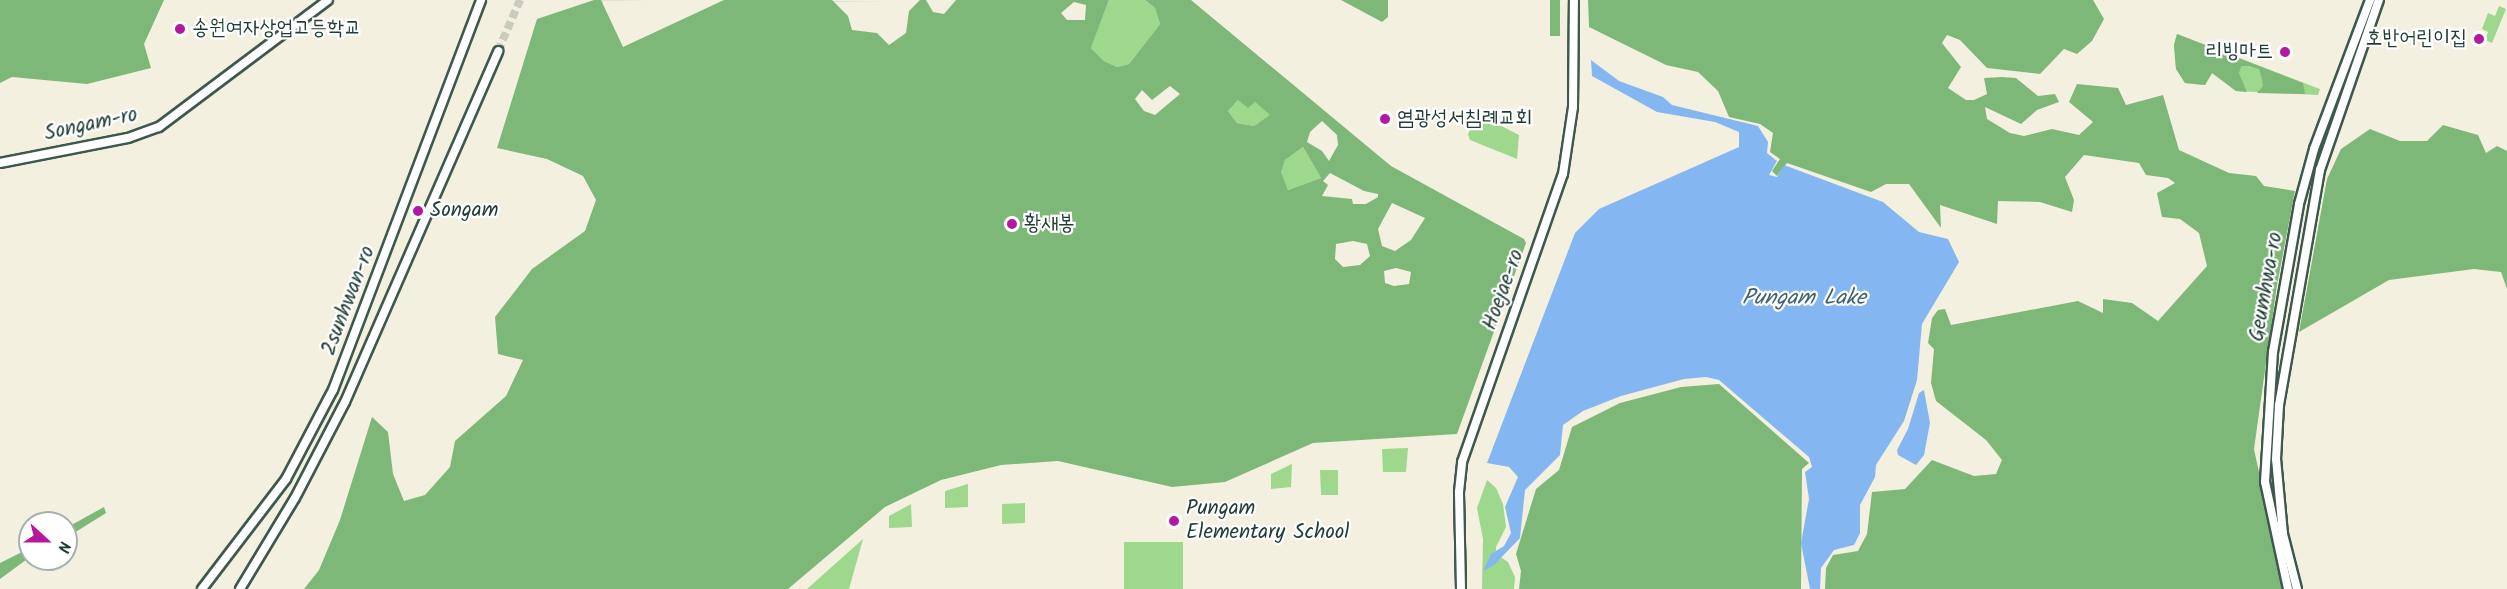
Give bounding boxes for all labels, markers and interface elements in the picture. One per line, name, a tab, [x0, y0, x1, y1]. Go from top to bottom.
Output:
place label: 송원여자상업고등학교	[192, 16, 361, 42]
marker: 송원여자상업고등학교	[173, 22, 187, 36]
place label: 호반어린이집	[2366, 26, 2467, 52]
marker: 호반어린이집	[2472, 32, 2486, 46]
place label: 리빙마트	[2205, 39, 2273, 65]
marker: 리빙마트	[2278, 45, 2292, 59]
street label: Songam-ro	[42, 103, 140, 147]
place label: 염광성서침례교회	[1397, 106, 1532, 132]
marker: 염광성서침례교회	[1378, 112, 1392, 126]
place label: Songam	[430, 198, 498, 224]
marker: Songam	[411, 204, 425, 218]
place label: 황새봉	[1024, 211, 1075, 237]
marker: 황새봉	[1005, 217, 1019, 231]
street label: Geumhwa-ro	[2245, 230, 2289, 344]
street label: 2sunhwan-ro	[317, 243, 381, 359]
street label: Hoejae-ro	[1478, 246, 1530, 334]
water label: Pungam Lake	[1742, 286, 1866, 312]
place label: Pungam Elementary School	[1186, 496, 1349, 546]
north arrow	[18, 511, 78, 571]
marker: Pungam Elementary School	[1167, 514, 1181, 528]
text: N	[50, 538, 77, 556]

